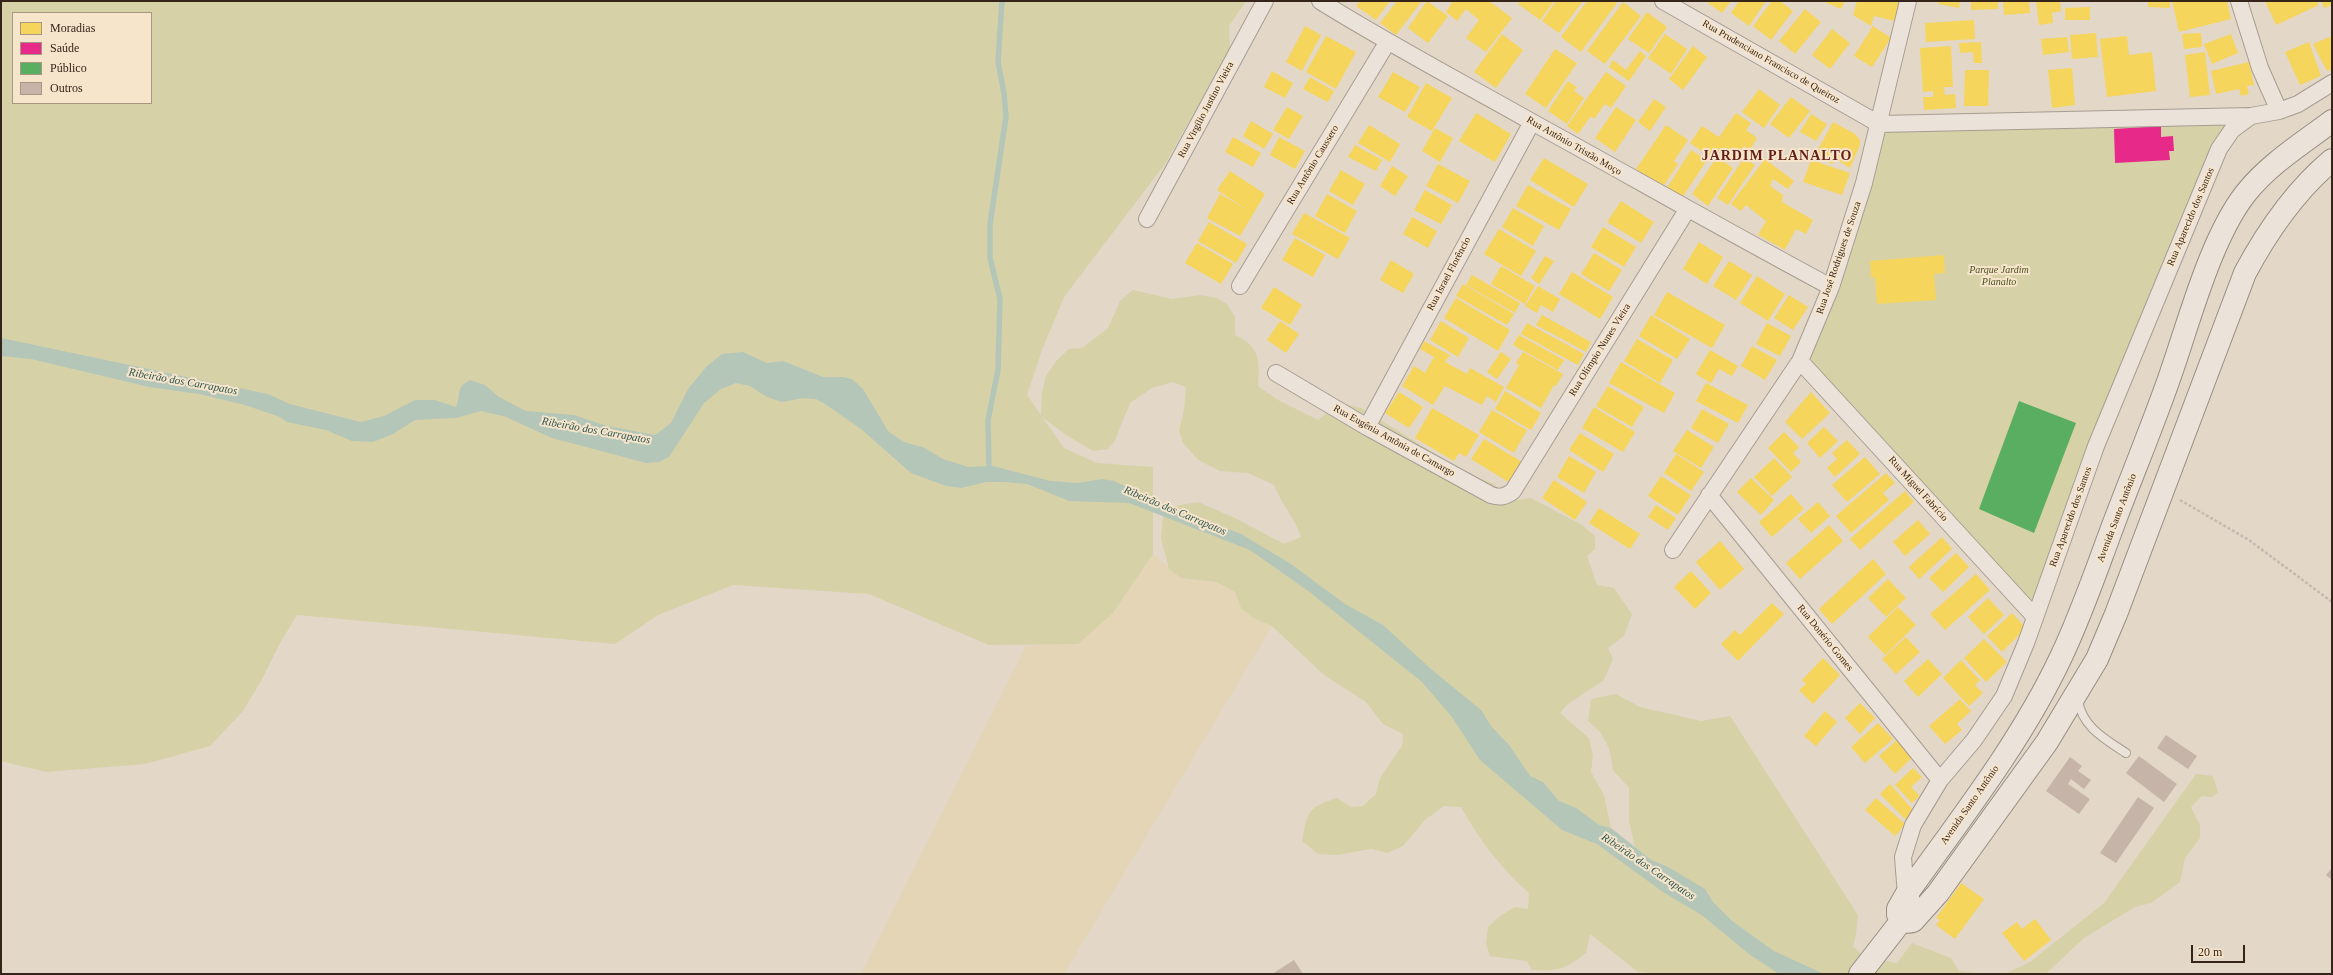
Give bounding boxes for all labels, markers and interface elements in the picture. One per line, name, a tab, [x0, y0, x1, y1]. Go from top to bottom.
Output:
legend	[12, 12, 152, 104]
street label: Rua Prudenciano Francisco de Queiroz	[1700, 18, 1842, 106]
text: Moradias	[50, 21, 95, 35]
text: Saúde	[50, 41, 79, 55]
street label: Rua Virgílio Justino Vieira	[1176, 60, 1236, 160]
text: Público	[50, 61, 87, 75]
text: Outros	[50, 81, 83, 95]
street label: Rua Antônio Tristão Moço	[1524, 114, 1624, 178]
street label: Rua Antônio Caussero	[1285, 123, 1341, 207]
district label: JARDIM PLANALTO	[1702, 148, 1852, 164]
street label: Rua Aparecido dos Santos	[2165, 166, 2217, 268]
street label: Rua José Rodrigues de Souza	[1814, 200, 1864, 316]
street label: Rua Israel Florêncio	[1425, 235, 1473, 313]
park label: Parque Jardim Planalto	[1969, 264, 2029, 288]
street label: Rua Olímpio Nunes Vieira	[1567, 302, 1633, 398]
water label: Ribeirão dos Carrapatos	[128, 366, 238, 398]
street label: Rua Eugênia Antônia de Camargo	[1331, 403, 1457, 479]
water label: Ribeirão dos Carrapatos	[541, 415, 651, 447]
street label: Rua Miguel Fabrício	[1886, 454, 1950, 524]
street label: Rua Aparecido dos Santos	[2047, 465, 2095, 569]
street label: Avenida Santo Antônio	[2095, 472, 2139, 564]
water label: Ribeirão dos Carrapatos	[1122, 483, 1228, 539]
street label: Rua Donério Gomes	[1794, 602, 1856, 674]
street label: Avenida Santo Antônio	[1938, 763, 2002, 847]
water label: Ribeirão dos Carrapatos	[1599, 831, 1697, 903]
scale bar	[2193, 937, 2247, 963]
text: 20 m	[2198, 945, 2222, 959]

